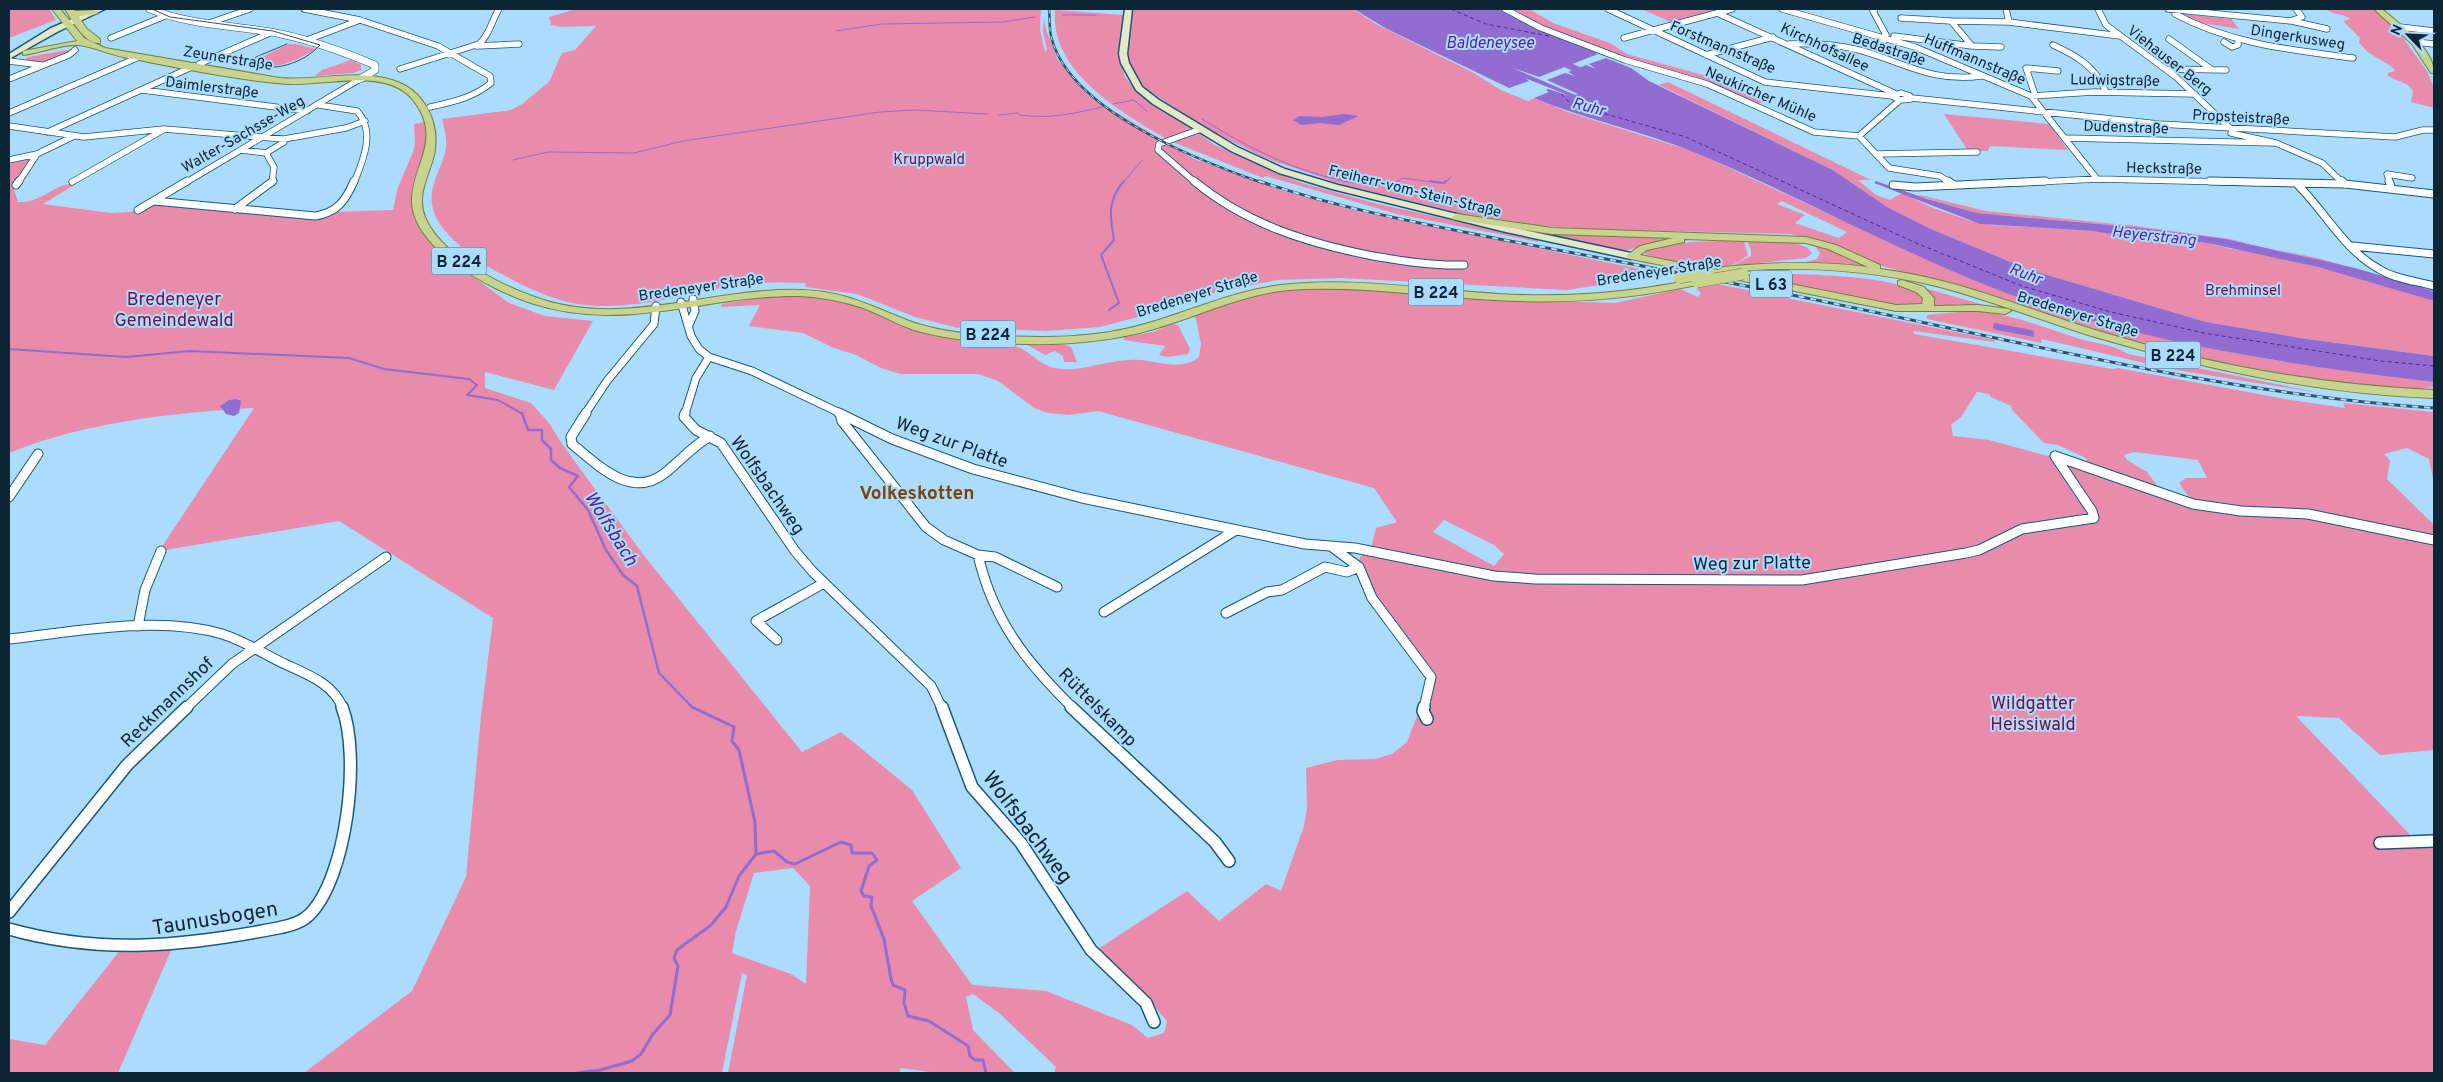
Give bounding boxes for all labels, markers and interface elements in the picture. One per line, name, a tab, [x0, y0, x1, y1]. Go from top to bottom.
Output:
north arrow	[2383, 10, 2433, 60]
street label: Forstmannstraße	[1667, 18, 1778, 79]
street label: Kirchhofsallee	[1777, 20, 1872, 77]
street label: Viehauser Berg	[2123, 22, 2216, 100]
street label: Dingerkusweg	[2249, 22, 2346, 55]
text: N	[2388, 22, 2407, 38]
street label: Bedastraße	[1849, 30, 1928, 71]
street label: Huffmannstraße	[1921, 30, 2028, 90]
water label: Baldeneysee	[1446, 34, 1535, 54]
street label: Zeunerstraße	[182, 43, 274, 76]
street label: Neukircher Mühle	[1702, 63, 1819, 127]
street label: Ludwigstraße	[2070, 71, 2160, 92]
street label: Daimlerstraße	[164, 73, 260, 104]
street label: Walter-Sachsse-Weg	[179, 92, 309, 178]
water label: Ruhr	[1570, 94, 1609, 122]
street label: Propsteistraße	[2192, 106, 2290, 131]
street label: Dudenstraße	[2083, 118, 2169, 139]
park label: Kruppwald	[893, 151, 965, 170]
street label: Heckstraße	[2126, 159, 2202, 180]
street label: Freiherr-vom-Stein-Straße	[1326, 162, 1503, 223]
water label: Heyerstrang	[2111, 223, 2197, 251]
road number: B 224	[432, 248, 486, 274]
street label: Bredeneyer Straße	[1596, 253, 1723, 292]
water label: Ruhr	[2006, 260, 2046, 291]
street label: Bredeneyer Straße	[1134, 268, 1260, 323]
street label: Bredeneyer Straße	[638, 270, 765, 307]
road number: L 63	[1750, 270, 1792, 298]
road number: B 224	[1408, 278, 1464, 306]
park label: Brehminsel	[2205, 282, 2281, 301]
street label: Bredeneyer Straße	[2015, 288, 2141, 343]
park label: Bredeneyer Gemeindewald	[114, 289, 234, 333]
road number: B 224	[960, 320, 1016, 348]
road number: B 224	[2146, 342, 2200, 368]
street label: Weg zur Platte	[892, 412, 1011, 474]
street label: Wolfsbachweg	[724, 432, 809, 540]
district label: Volkeskotten	[859, 482, 975, 506]
water label: Wolfsbach	[578, 487, 643, 571]
street label: Weg zur Platte	[1693, 552, 1811, 577]
street label: Reckmannshof	[117, 653, 219, 753]
street label: Rüttelskamp	[1053, 664, 1141, 752]
park label: Wildgatter Heissiwald	[1990, 693, 2076, 737]
street label: Wolfsbachweg	[976, 766, 1078, 890]
street label: Taunusbogen	[151, 896, 280, 943]

